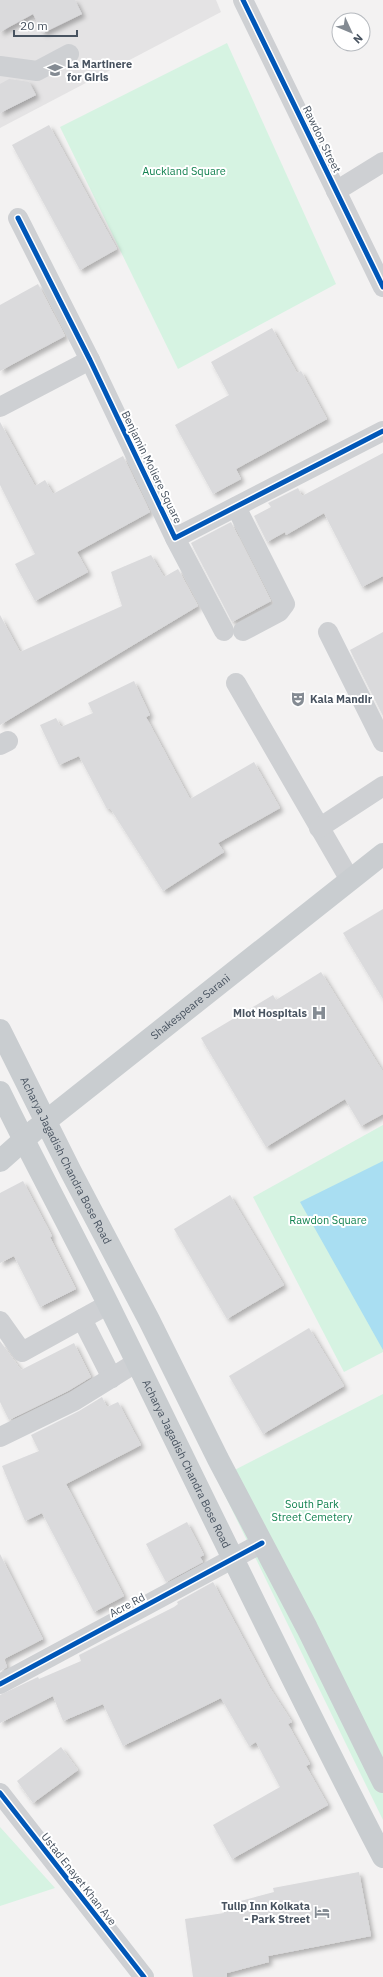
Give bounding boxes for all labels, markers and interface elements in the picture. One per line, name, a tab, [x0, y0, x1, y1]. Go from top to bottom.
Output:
scale bar	[14, 12, 77, 38]
north arrow	[331, 12, 371, 52]
text: 20 m	[20, 18, 48, 33]
text: N	[350, 31, 366, 47]
place label: La Martinere for Girls	[67, 57, 132, 84]
school or university icon: La Martinere for Girls	[46, 61, 64, 79]
street label: Rawdon Street	[300, 103, 344, 175]
park label: Auckland Square	[142, 164, 226, 178]
street label: Benjamin Moliere Square	[119, 408, 185, 526]
theatre icon: Kala Mandir	[289, 690, 307, 708]
place label: Kala Mandir	[310, 692, 373, 706]
street label: Shakespeare Sarani	[148, 971, 233, 1043]
hospital icon: Miot Hospitals	[310, 1004, 328, 1022]
place label: Miot Hospitals	[233, 1006, 307, 1020]
street label: Acharya Jagadish Chandra Bose Road	[17, 1074, 115, 1246]
park label: Rawdon Square	[289, 1213, 367, 1227]
street label: Acharya Jagadish Chandra Bose Road	[139, 1377, 234, 1550]
park label: South Park Street Cemetery	[272, 1497, 353, 1524]
street label: Acre Rd	[107, 1590, 147, 1620]
street label: Ustad Enayet Khan Ave	[38, 1830, 120, 1928]
place label: Tulip Inn Kolkata - Park Street	[221, 1899, 310, 1926]
hotel icon: Tulip Inn Kolkata - Park Street	[313, 1903, 331, 1921]

